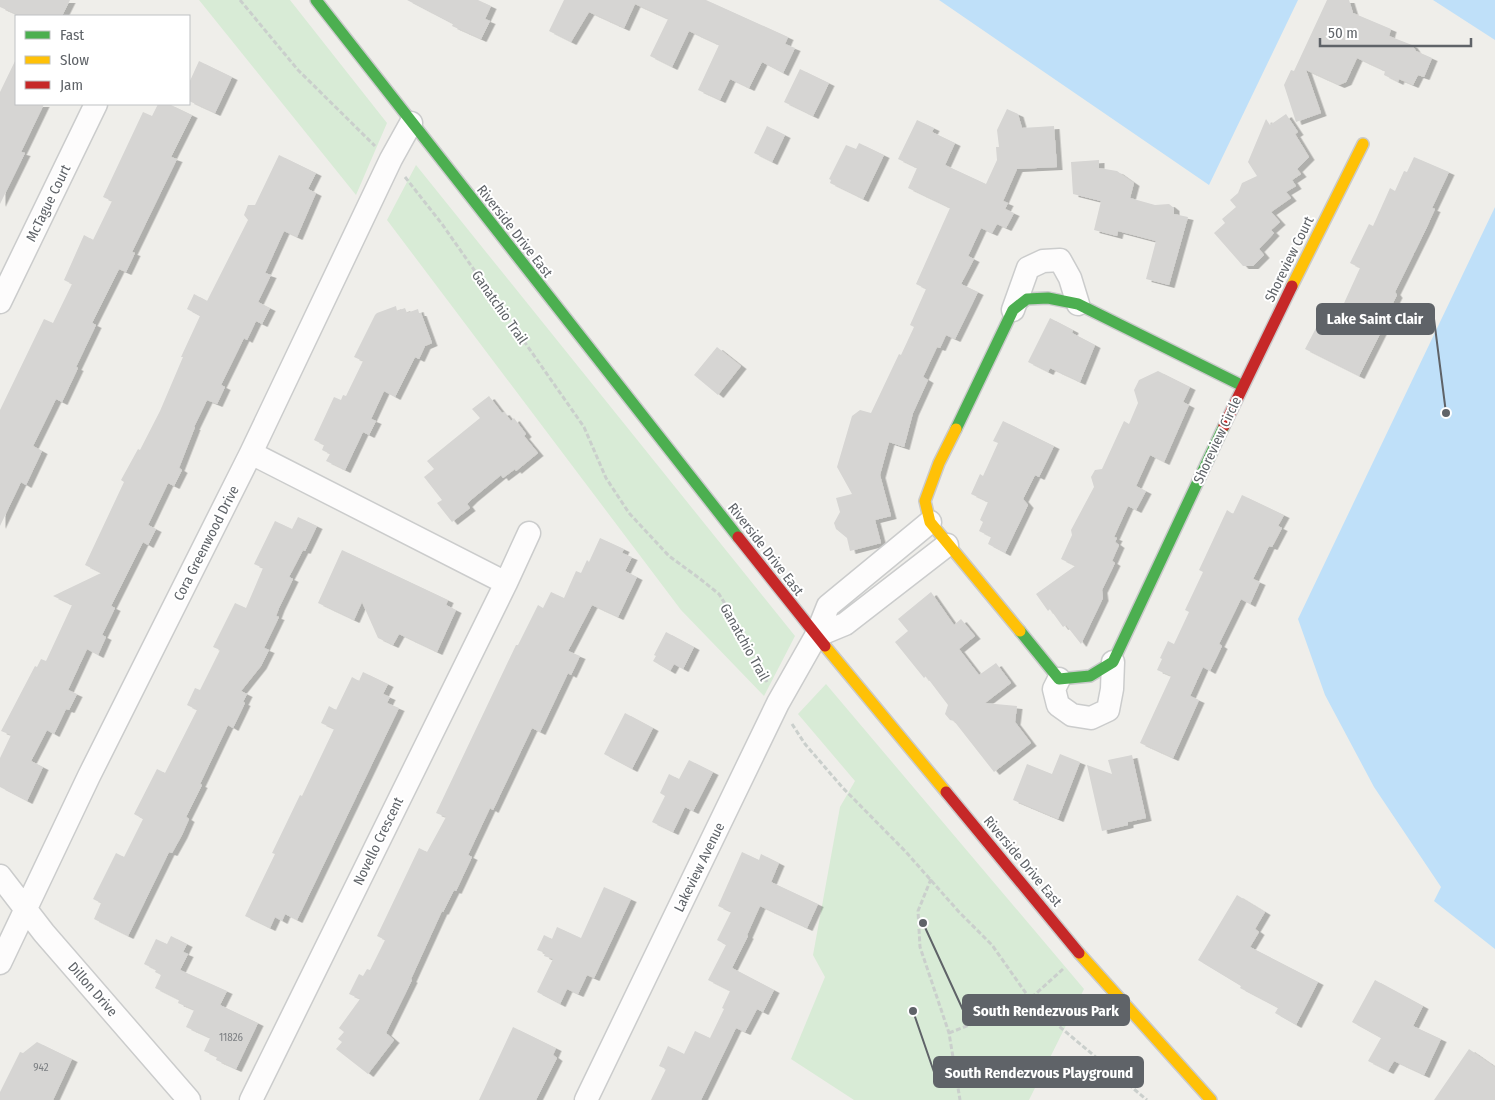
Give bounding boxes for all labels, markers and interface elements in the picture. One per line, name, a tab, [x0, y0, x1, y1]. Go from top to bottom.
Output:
legend	[15, 15, 190, 105]
scale bar	[1320, 15, 1471, 47]
text: 50 m	[1328, 24, 1358, 42]
text: Fast	[60, 26, 84, 44]
text: Slow	[60, 51, 89, 69]
text: Jam	[60, 76, 83, 94]
street label: McTague Court	[23, 162, 75, 244]
street label: Riverside Drive East	[473, 182, 556, 281]
street label: Shoreview Court	[1261, 213, 1318, 305]
street label: Ganatchio Trail	[468, 267, 531, 347]
callout: Lake Saint Clair	[1317, 304, 1434, 334]
text: Lake Saint Clair	[1327, 310, 1424, 328]
street label: Shoreview Circle	[1190, 394, 1245, 486]
street label: Cora Greenwood Drive	[170, 483, 243, 604]
street label: Riverside Drive East	[724, 500, 807, 599]
street label: Ganatchio Trail	[716, 601, 773, 684]
street label: Novello Crescent	[350, 794, 407, 888]
street label: Riverside Drive East	[980, 813, 1066, 910]
street label: Lakeview Avenue	[670, 820, 728, 915]
street label: Dillon Drive	[64, 959, 121, 1020]
callout: South Rendezvous Park	[963, 995, 1129, 1025]
text: South Rendezvous Park	[973, 1002, 1119, 1020]
house number: 11826	[219, 1031, 244, 1044]
callout: South Rendezvous Playground	[934, 1057, 1143, 1087]
house number: 942	[33, 1061, 49, 1074]
text: South Rendezvous Playground	[945, 1064, 1133, 1082]

